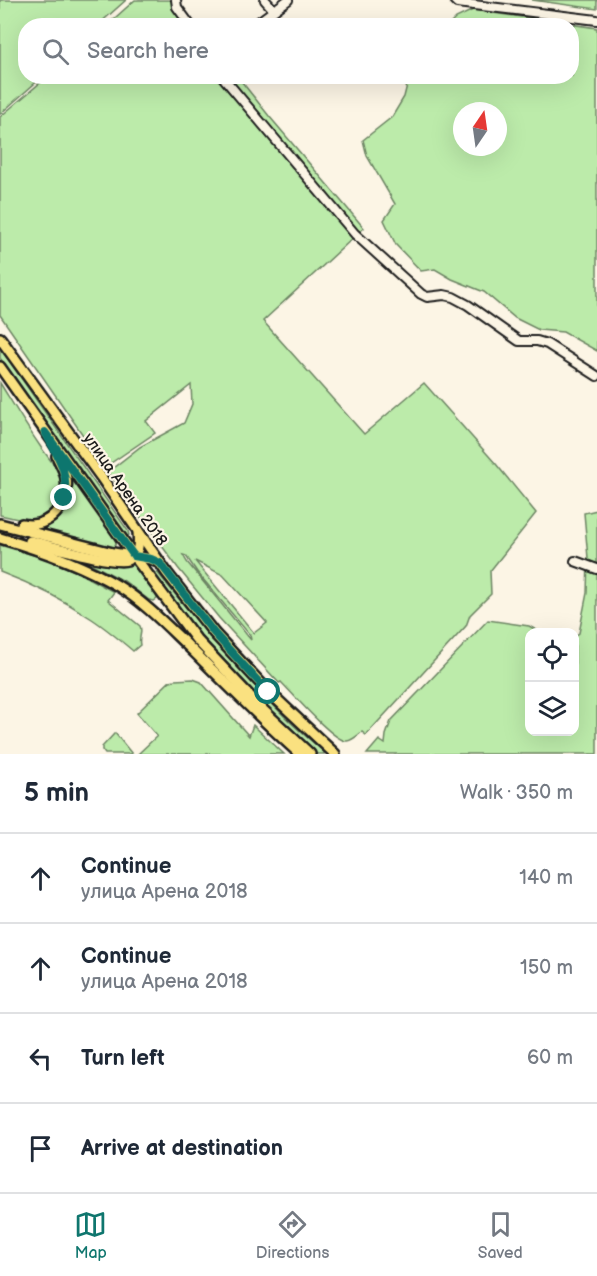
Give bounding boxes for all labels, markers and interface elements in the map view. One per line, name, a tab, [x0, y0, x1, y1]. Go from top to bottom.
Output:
search box	[18, 18, 579, 84]
icon: search	[39, 35, 72, 68]
text: Search here	[87, 38, 209, 65]
north arrow	[453, 102, 507, 156]
street label: улица Арена 2018	[79, 430, 171, 550]
route end	[50, 484, 76, 510]
map controls	[525, 628, 579, 736]
button: locate	[525, 628, 579, 682]
route start	[254, 678, 280, 704]
button: layers	[525, 682, 579, 736]
text: 5 min	[24, 778, 89, 809]
text: Walk · 350 m	[460, 781, 573, 805]
text: Continue	[81, 853, 171, 880]
icon: ahead	[24, 862, 57, 895]
text: 140 m	[519, 866, 573, 890]
text: улица Арена 2018	[81, 880, 248, 904]
text: Continue	[81, 943, 171, 970]
icon: ahead	[24, 952, 57, 985]
text: 150 m	[520, 956, 573, 980]
text: улица Арена 2018	[81, 970, 248, 994]
icon: left	[24, 1042, 57, 1075]
text: Turn left	[81, 1045, 165, 1072]
text: 60 m	[527, 1046, 573, 1070]
icon: arrive	[24, 1132, 57, 1165]
text: Arrive at destination	[81, 1135, 283, 1162]
tab: Map	[74, 1208, 107, 1263]
tab: Directions	[256, 1208, 329, 1263]
tab: Saved	[478, 1208, 523, 1263]

